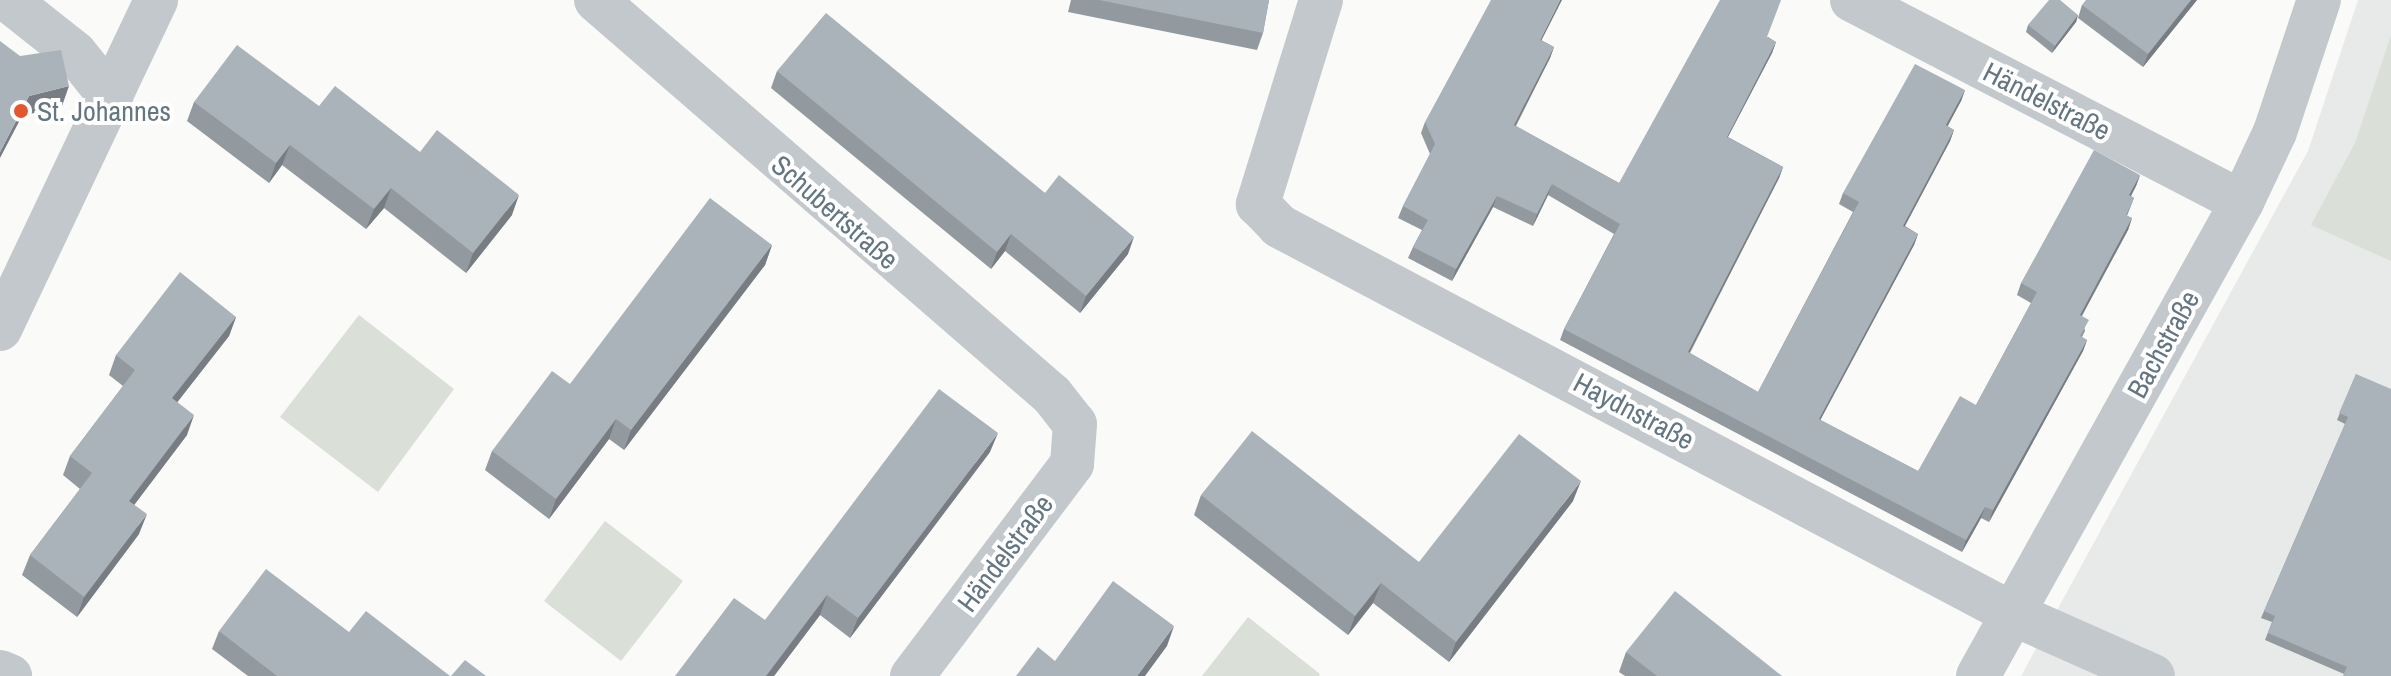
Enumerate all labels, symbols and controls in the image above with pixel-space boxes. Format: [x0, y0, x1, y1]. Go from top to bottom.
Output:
street label: Händelstraße [1978, 55, 2116, 147]
place label: St. Johannes [37, 94, 171, 128]
marker: St. Johannes [12, 102, 30, 120]
street label: Schubertstraße [765, 148, 905, 276]
street label: Bachstraße [2120, 285, 2206, 403]
street label: Haydnstraße [1568, 365, 1700, 457]
street label: Händelstraße [950, 488, 1060, 618]

